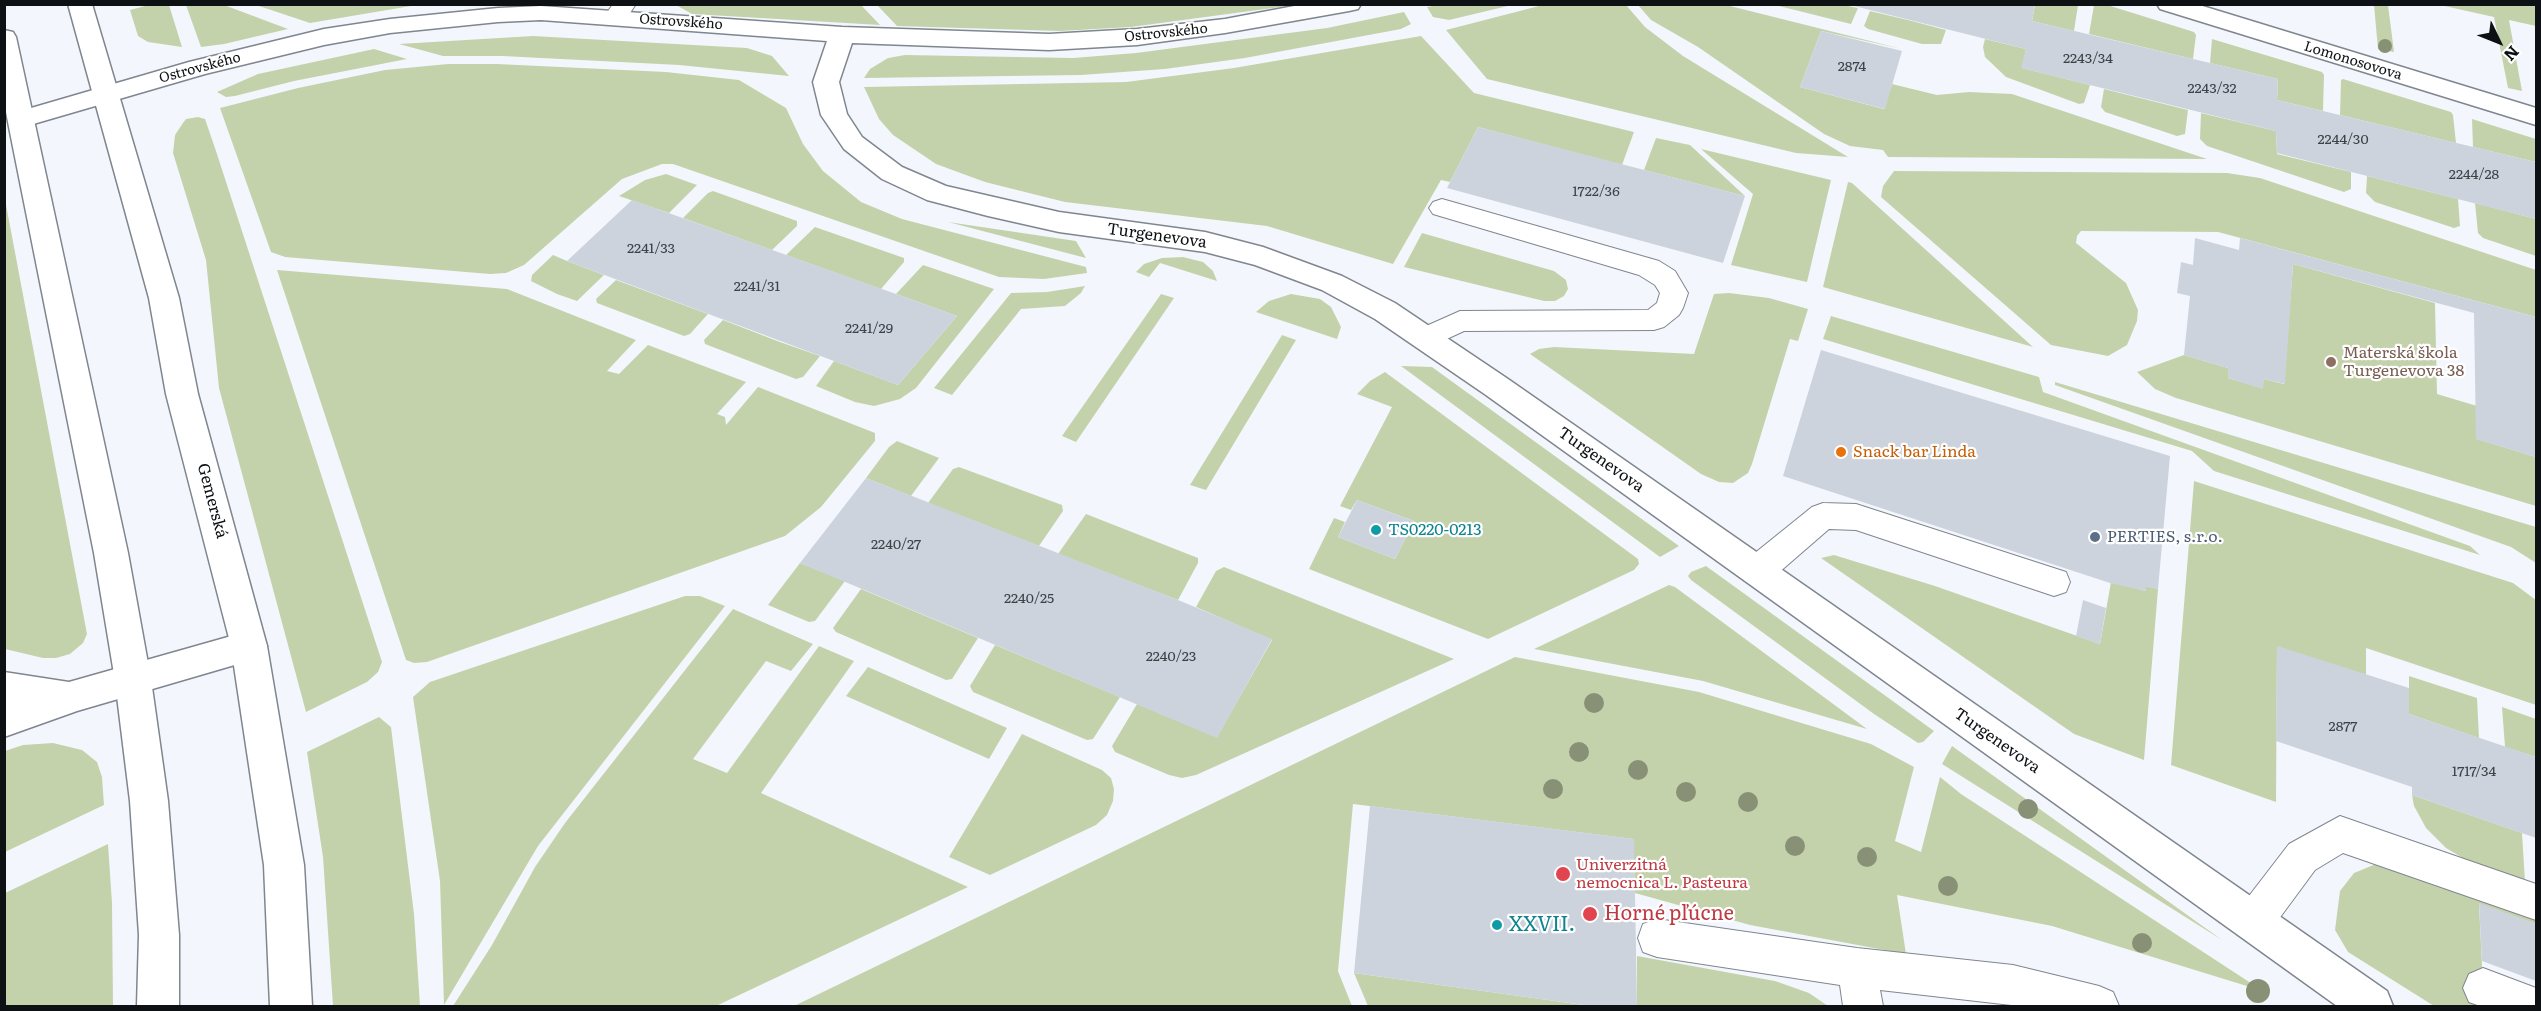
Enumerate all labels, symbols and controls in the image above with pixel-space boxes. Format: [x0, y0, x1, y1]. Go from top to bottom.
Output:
street label: Ostrovského [639, 11, 723, 33]
north arrow [2469, 12, 2529, 72]
street label: Ostrovského [1123, 20, 1209, 46]
street label: Lomonosovova [2302, 38, 2404, 84]
text: N [2499, 41, 2526, 67]
street label: Ostrovského [157, 49, 243, 87]
house number: 2243/34 [2063, 51, 2113, 67]
house number: 2874 [1838, 59, 1866, 75]
house number: 2243/32 [2187, 81, 2237, 97]
house number: 2244/30 [2317, 132, 2369, 148]
house number: 2244/28 [2449, 167, 2499, 183]
house number: 1722/36 [1572, 184, 1620, 200]
street label: Turgenevova [1106, 219, 1208, 253]
house number: 2241/33 [627, 241, 675, 257]
house number: 2241/31 [734, 279, 780, 295]
house number: 2241/29 [845, 321, 893, 337]
place label: Materská škola Turgenevova 38 [2343, 343, 2464, 381]
marker: Materská škola Turgenevova 38 [2324, 355, 2338, 369]
street label: Turgenevova [1554, 423, 1648, 497]
place label: Snack bar Linda [1853, 442, 1976, 462]
marker: Snack bar Linda [1834, 445, 1848, 459]
street label: Gemerská [193, 461, 231, 541]
place label: TS0220-0213 [1388, 520, 1482, 540]
marker: TS0220-0213 [1369, 523, 1383, 537]
place label: PERTIES, s.r.o. [2107, 527, 2223, 547]
marker: PERTIES, s.r.o. [2088, 530, 2102, 544]
house number: 2240/27 [871, 537, 921, 553]
house number: 2240/25 [1004, 591, 1054, 607]
house number: 2240/23 [1146, 649, 1196, 665]
street label: Turgenevova [1950, 704, 2044, 778]
house number: 2877 [2329, 719, 2357, 735]
house number: 1717/34 [2452, 764, 2496, 780]
place label: Univerzitná nemocnica L. Pasteura [1576, 855, 1748, 893]
marker: Univerzitná nemocnica L. Pasteura [1554, 865, 1572, 883]
place label: Horné pľúcne [1604, 902, 1734, 926]
marker: Horné pľúcne [1581, 905, 1599, 923]
place label: XXVII. [1509, 913, 1575, 937]
marker: XXVII. [1490, 918, 1504, 932]

